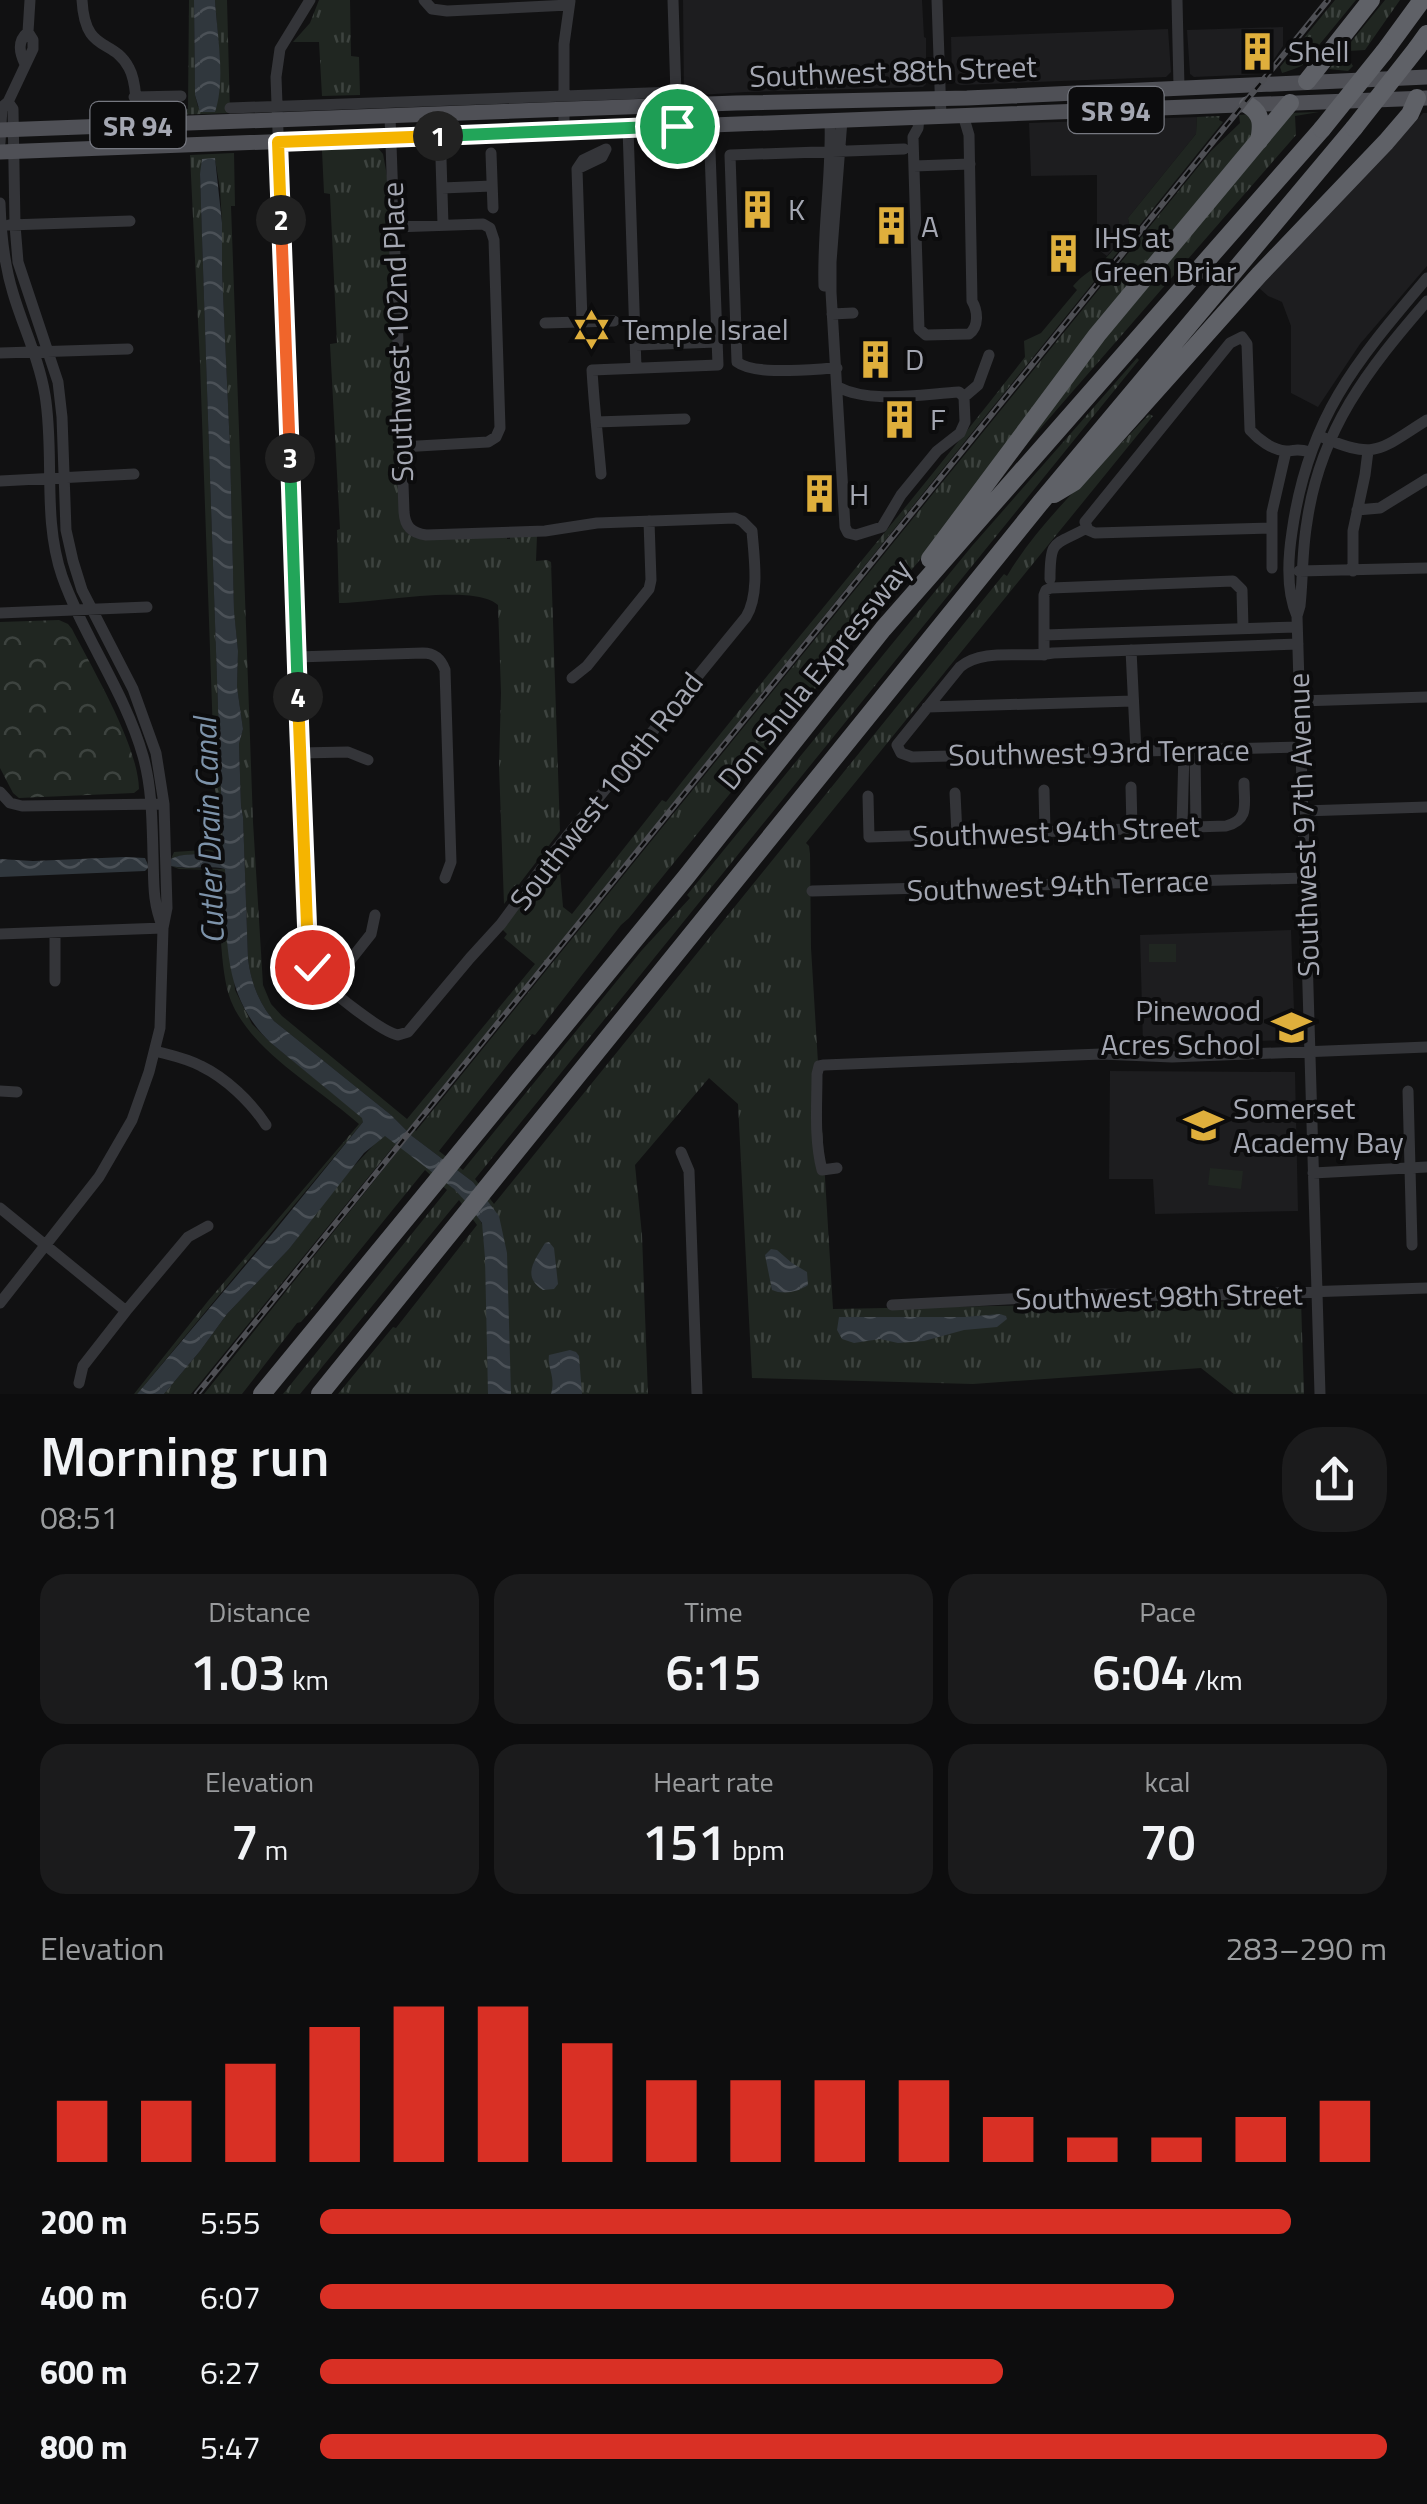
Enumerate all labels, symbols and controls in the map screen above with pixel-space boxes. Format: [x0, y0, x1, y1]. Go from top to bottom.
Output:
place label: Shell [1288, 28, 1349, 74]
building icon: Shell [1237, 30, 1279, 72]
street label: Southwest 88th Street [748, 43, 1038, 99]
pin [635, 84, 720, 169]
road number: SR 94 [1068, 87, 1164, 133]
icon: arrive [650, 99, 705, 154]
road number: SR 94 [90, 102, 186, 148]
pin: 1 [413, 111, 463, 161]
text: 1 [430, 114, 446, 157]
street label: Southwest 102nd Place [369, 181, 425, 483]
place label: K [788, 186, 805, 232]
building icon: K [737, 188, 779, 230]
pin: 2 [256, 195, 306, 245]
text: 2 [273, 198, 289, 241]
place label: A [921, 203, 939, 249]
building icon: A [870, 205, 912, 247]
place label: IHS at Green Briar [1094, 214, 1236, 294]
building icon: IHS at Green Briar [1043, 233, 1085, 275]
place label: Temple Israel [622, 306, 789, 352]
synagogue icon: Temple Israel [571, 308, 613, 350]
place label: D [905, 336, 924, 382]
building icon: D [854, 338, 896, 380]
place label: F [930, 396, 946, 442]
building icon: F [879, 398, 921, 440]
pin: 3 [265, 433, 315, 483]
text: 3 [282, 436, 298, 479]
place label: H [849, 471, 869, 517]
building icon: H [798, 473, 840, 515]
street label: Don Shula Expressway [706, 548, 922, 800]
street label: Southwest 100th Road [498, 662, 714, 920]
pin: 4 [273, 672, 323, 722]
street label: Southwest 97th Avenue [1275, 672, 1331, 978]
text: 4 [290, 675, 306, 718]
water label: Cutler Drain Canal [180, 714, 236, 945]
street label: Southwest 93rd Terrace [948, 726, 1250, 778]
street label: Southwest 94th Street [911, 803, 1201, 859]
street label: Southwest 94th Terrace [906, 857, 1210, 913]
pin [270, 925, 355, 1010]
icon: check [285, 940, 340, 995]
place label: Pinewood Acres School [1100, 987, 1261, 1067]
school or university icon: Pinewood Acres School [1270, 1006, 1312, 1048]
place label: Somerset Academy Bay [1233, 1085, 1404, 1165]
school or university icon: Somerset Academy Bay [1182, 1104, 1224, 1146]
street label: Southwest 98th Street [1015, 1270, 1304, 1322]
text: Morning run [40, 1414, 329, 1497]
button: share [1282, 1427, 1387, 1532]
text: 08:51 [40, 1493, 119, 1541]
text: Distance [208, 1590, 311, 1633]
text: Time [684, 1590, 743, 1633]
text: Pace [1139, 1590, 1196, 1633]
text: 1.03 [190, 1633, 286, 1709]
text: 6:15 [666, 1633, 761, 1709]
text: 6:04 [1092, 1633, 1188, 1709]
text: km [286, 1658, 329, 1701]
text: /km [1188, 1658, 1243, 1701]
text: Elevation [205, 1760, 314, 1803]
text: Heart rate [653, 1760, 774, 1803]
text: kcal [1145, 1760, 1190, 1803]
text: 7 [231, 1803, 259, 1879]
text: 151 [642, 1803, 726, 1879]
text: 70 [1140, 1803, 1196, 1879]
text: m [259, 1828, 288, 1871]
text: bpm [726, 1828, 785, 1871]
text: Elevation [40, 1924, 164, 1972]
text: 283–290 m [1225, 1924, 1387, 1972]
text: 200 m [40, 2198, 128, 2246]
text: 5:55 [200, 2198, 261, 2246]
text: 400 m [40, 2273, 128, 2321]
text: 6:07 [200, 2273, 261, 2321]
text: 600 m [40, 2348, 128, 2396]
text: 6:27 [200, 2348, 261, 2396]
text: 800 m [40, 2423, 128, 2471]
text: 5:47 [200, 2423, 261, 2471]

